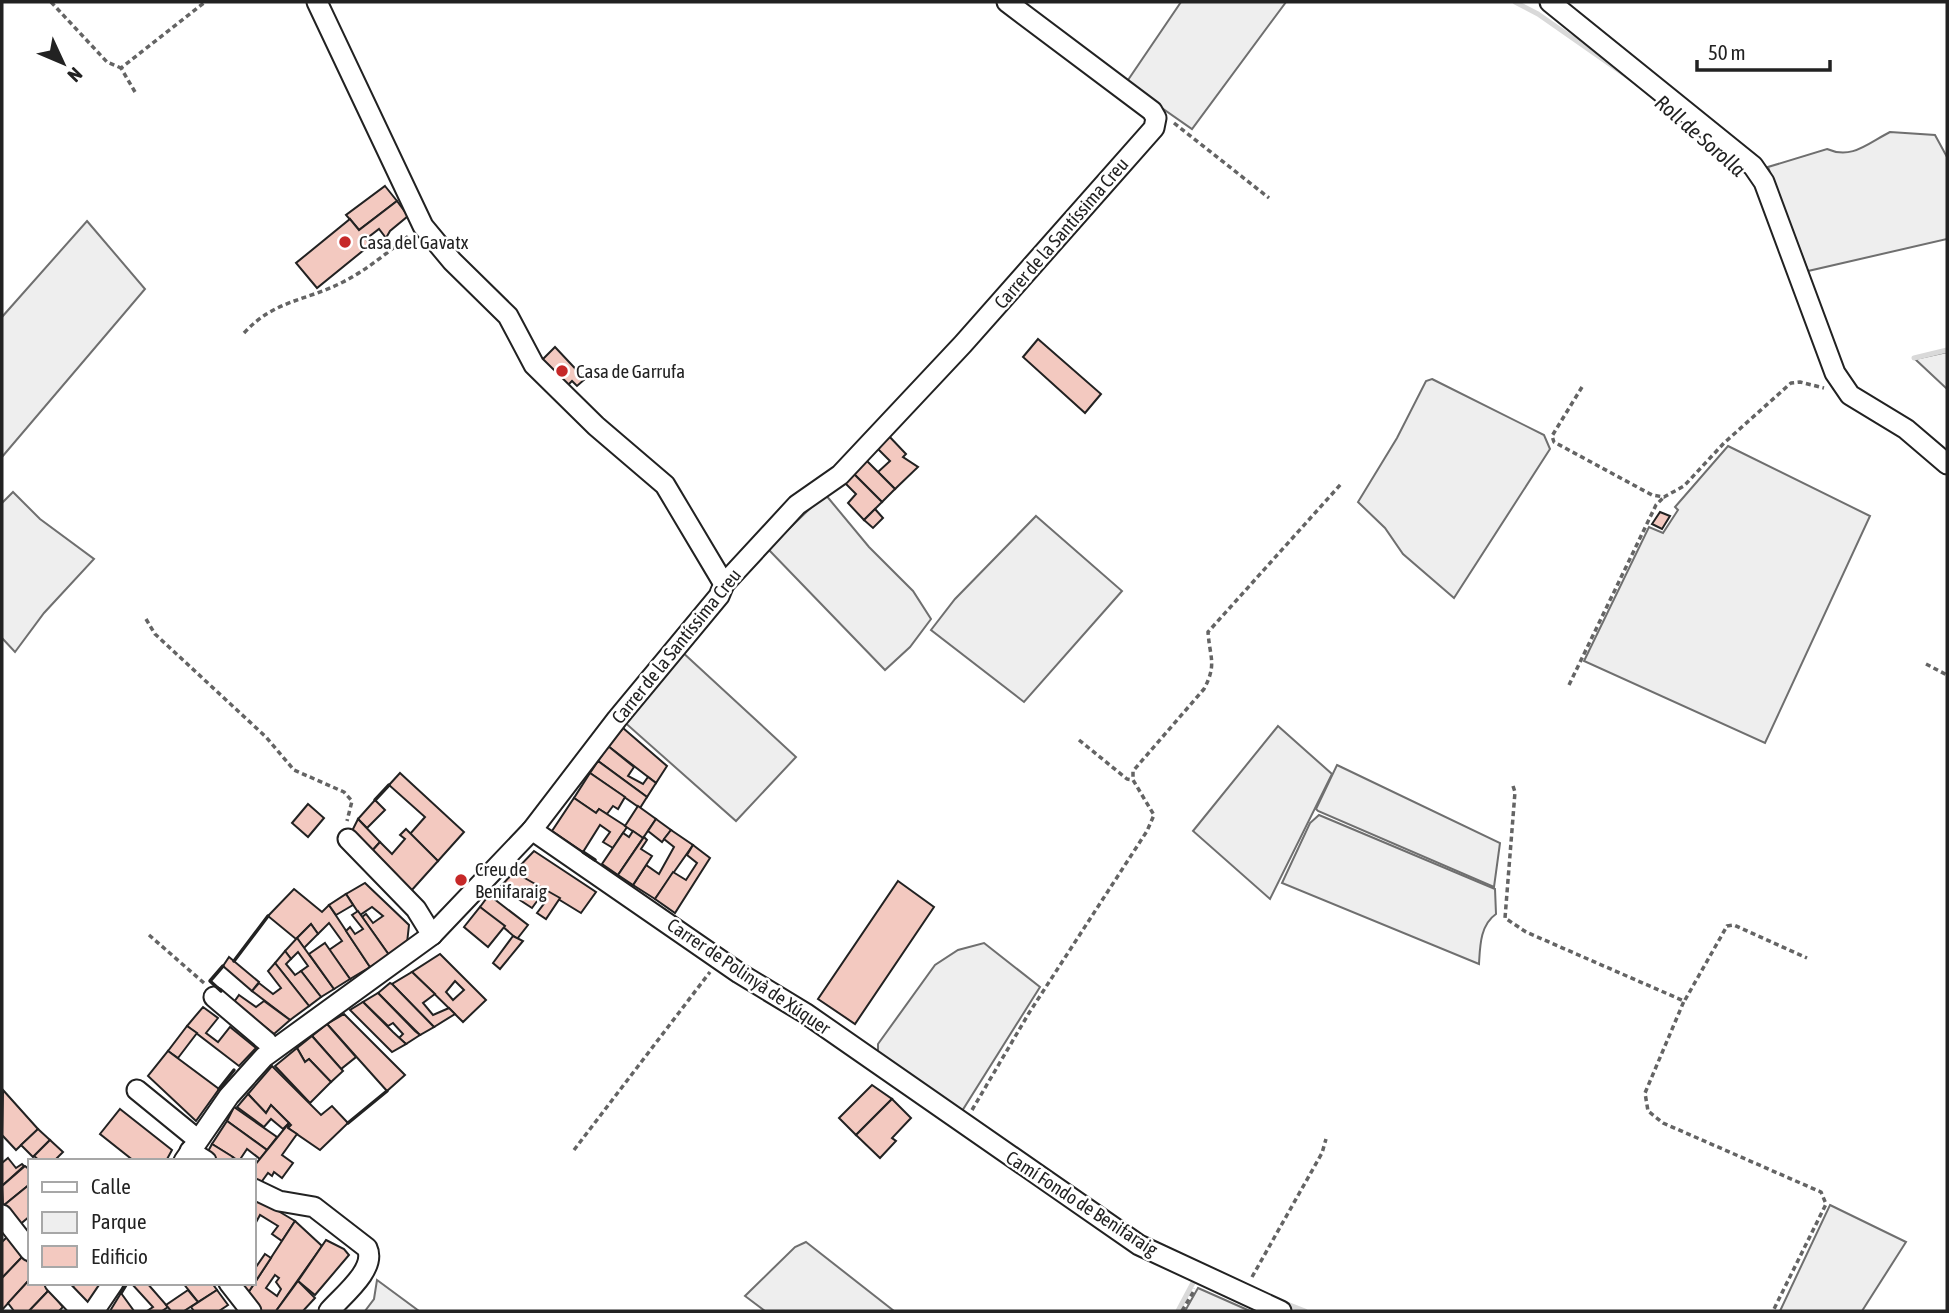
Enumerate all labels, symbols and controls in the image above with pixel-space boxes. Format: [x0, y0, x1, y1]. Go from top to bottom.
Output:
north arrow [28, 28, 98, 98]
scale bar [1697, 28, 1830, 72]
text: 50 m [1708, 40, 1746, 64]
text: N [63, 63, 87, 86]
water label: Roll de Sorolla [1651, 90, 1751, 181]
street label: Carrer de la Santíssima Creu [989, 153, 1133, 313]
place label: Casa del Gavatx [359, 231, 469, 253]
marker: Casa del Gavatx [337, 234, 353, 250]
place label: Casa de Garrufa [576, 360, 685, 382]
marker: Casa de Garrufa [554, 363, 570, 379]
street label: Carrer de la Santíssima Creu [607, 564, 745, 728]
place label: Creu de Benifaraig [475, 858, 548, 902]
marker: Creu de Benifaraig [453, 872, 469, 888]
street label: Carrer de Polinyà de Xúquer [663, 913, 835, 1039]
street label: Camí Fondo de Benifaraig [1002, 1146, 1163, 1261]
legend [28, 1159, 256, 1285]
text: Calle [91, 1174, 131, 1198]
text: Parque [91, 1209, 146, 1233]
text: Edificio [91, 1244, 148, 1268]

